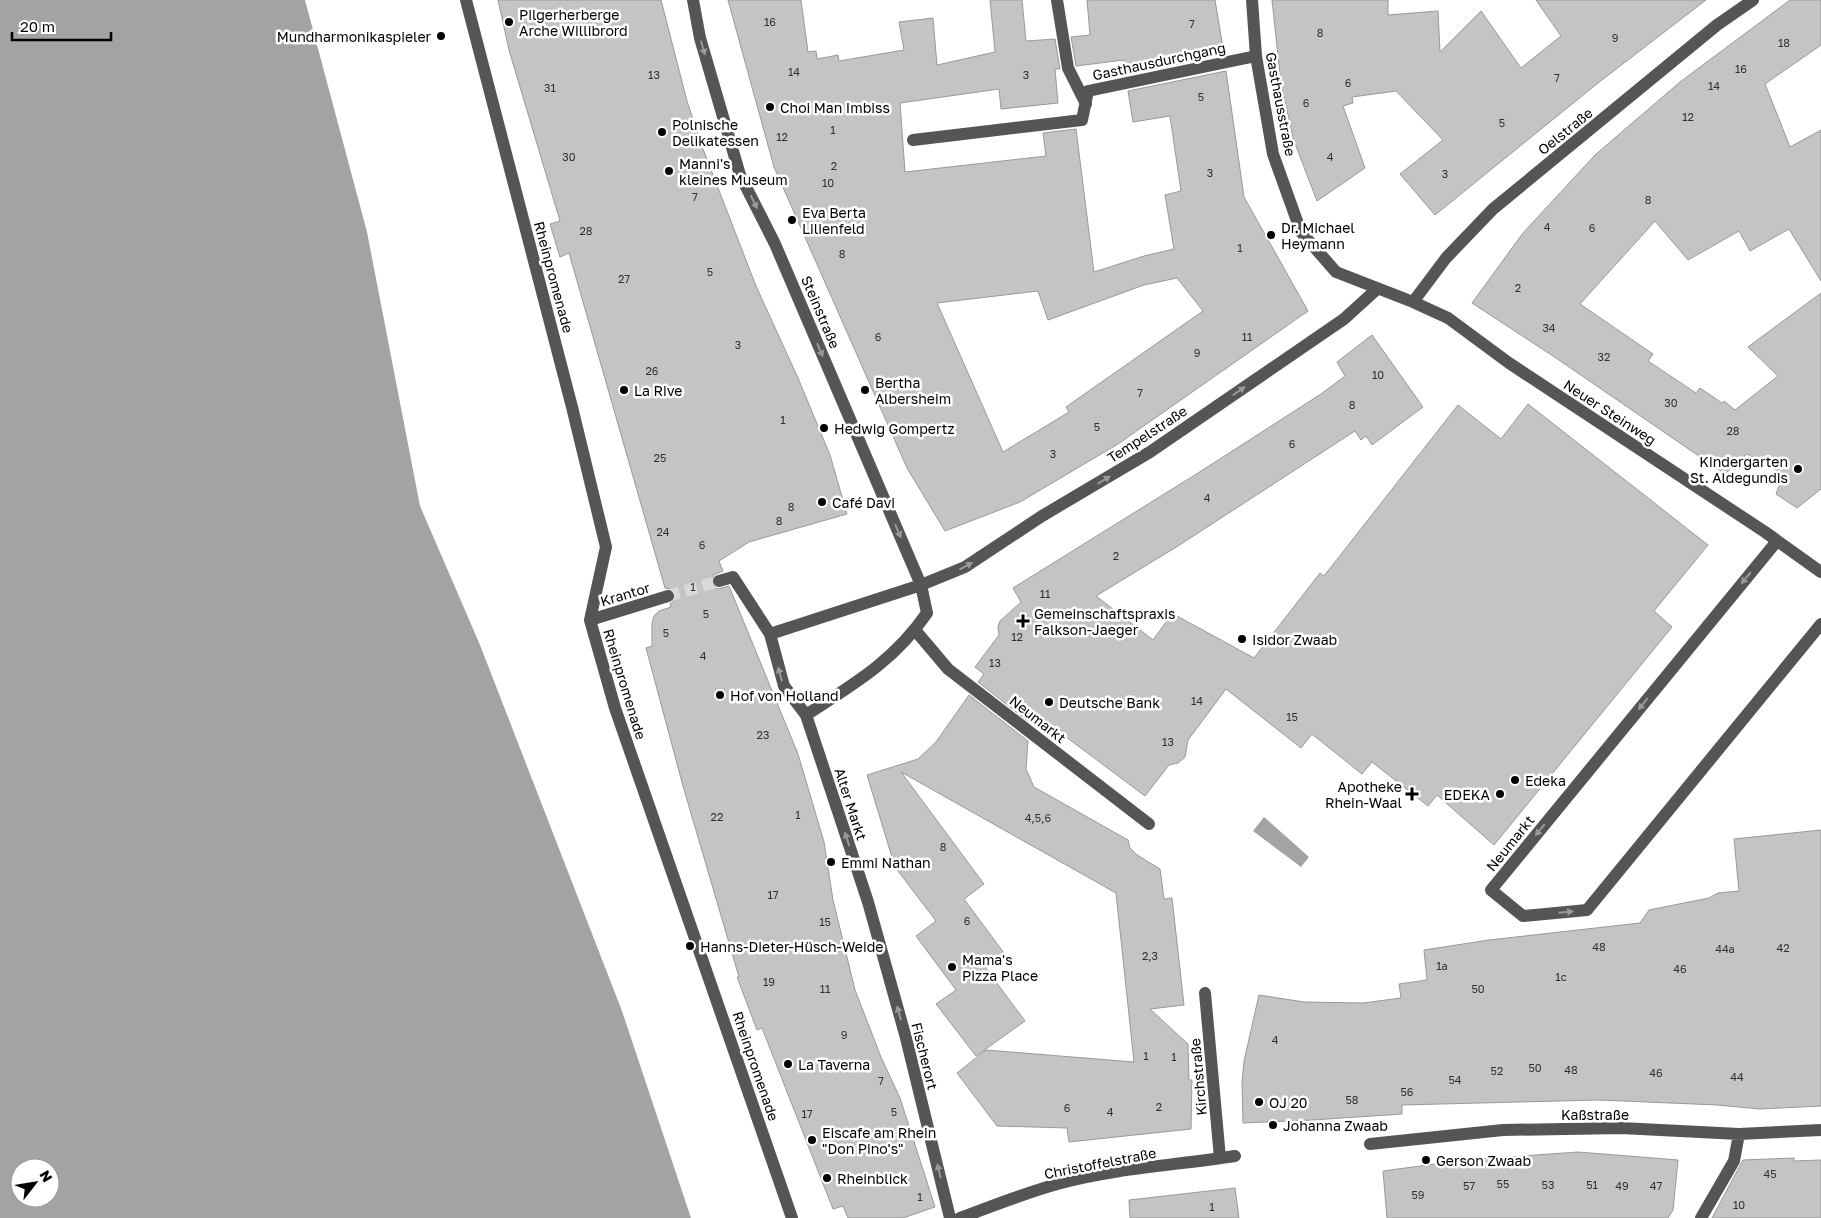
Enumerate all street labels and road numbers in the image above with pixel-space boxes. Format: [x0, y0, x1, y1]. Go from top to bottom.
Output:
street label: Gasthausdurchgang [1091, 39, 1227, 83]
street label: Gasthausstraße [1263, 50, 1299, 158]
street label: Oelstraße [1534, 104, 1596, 158]
street label: Rheinpromenade [531, 219, 577, 335]
street label: Steinstraße [798, 273, 844, 351]
street label: Neuer Steinweg [1561, 376, 1659, 448]
street label: Tempelstraße [1104, 402, 1190, 466]
street label: Krantor [598, 578, 652, 610]
street label: Rheinpromenade [600, 627, 650, 741]
street label: Neumarkt [1006, 692, 1070, 746]
street label: Alter Markt [831, 766, 871, 842]
street label: Neumarkt [1482, 812, 1538, 874]
street label: Rheinpromenade [729, 1009, 783, 1123]
street label: Fischerort [908, 1021, 942, 1091]
street label: Kirchstraße [1186, 1038, 1210, 1116]
street label: Kaßstraße [1561, 1106, 1629, 1123]
street label: Christoffelstraße [1042, 1144, 1158, 1182]

